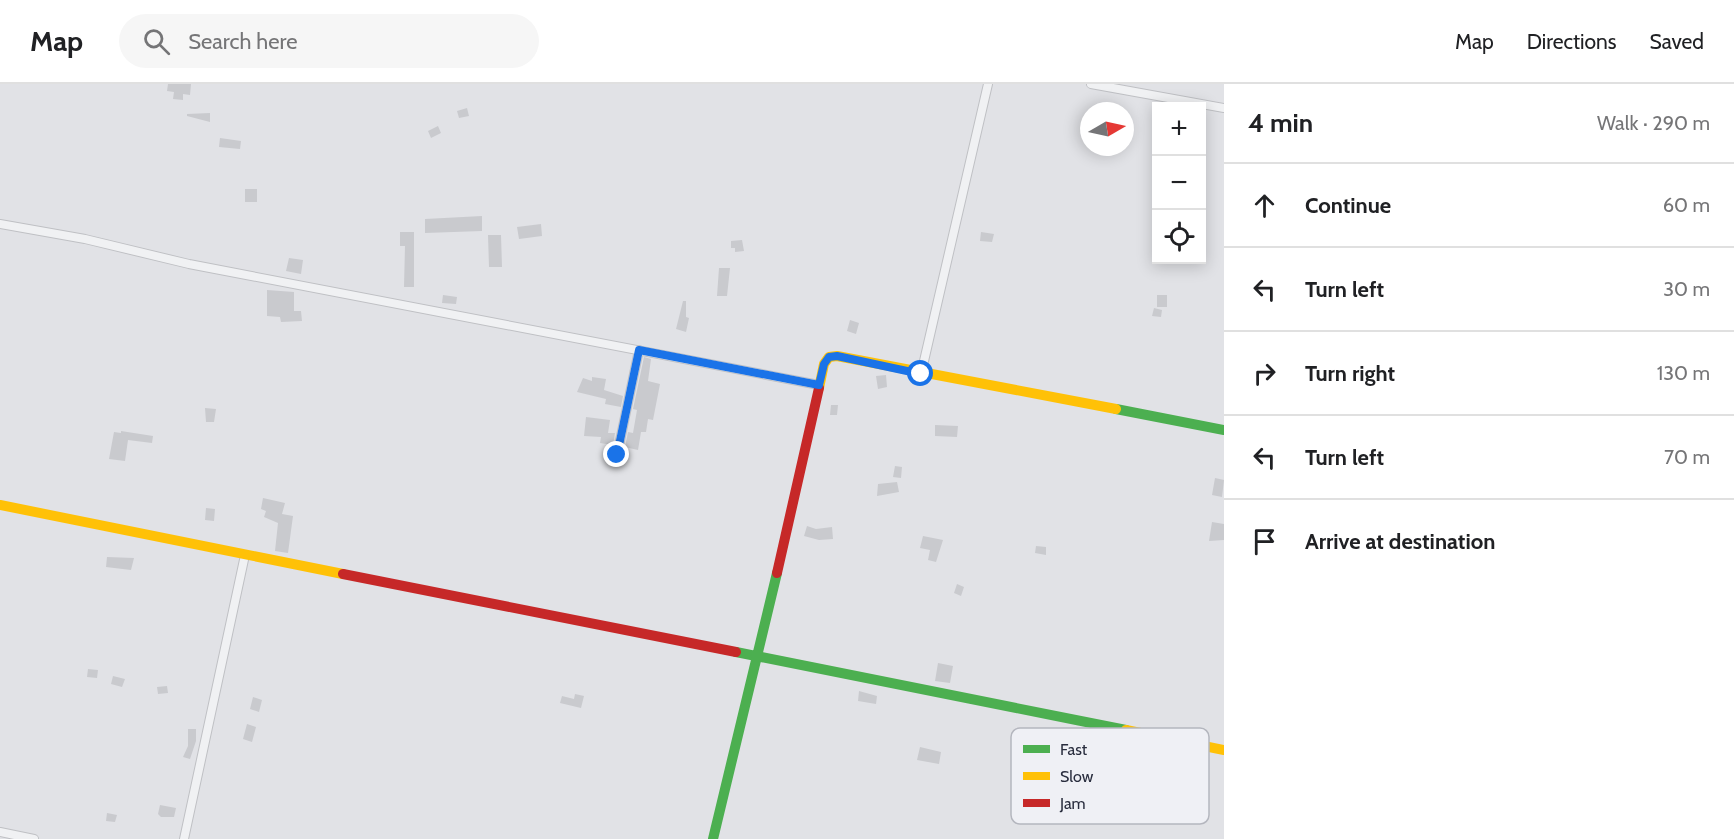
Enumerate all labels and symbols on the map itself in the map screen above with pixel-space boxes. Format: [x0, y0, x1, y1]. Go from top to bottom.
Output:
north arrow [1080, 102, 1134, 156]
route start [907, 360, 933, 386]
route end [603, 441, 629, 467]
legend [1011, 728, 1209, 824]
text: Fast [1060, 740, 1088, 759]
text: Slow [1060, 767, 1094, 786]
text: Jam [1059, 794, 1086, 813]

